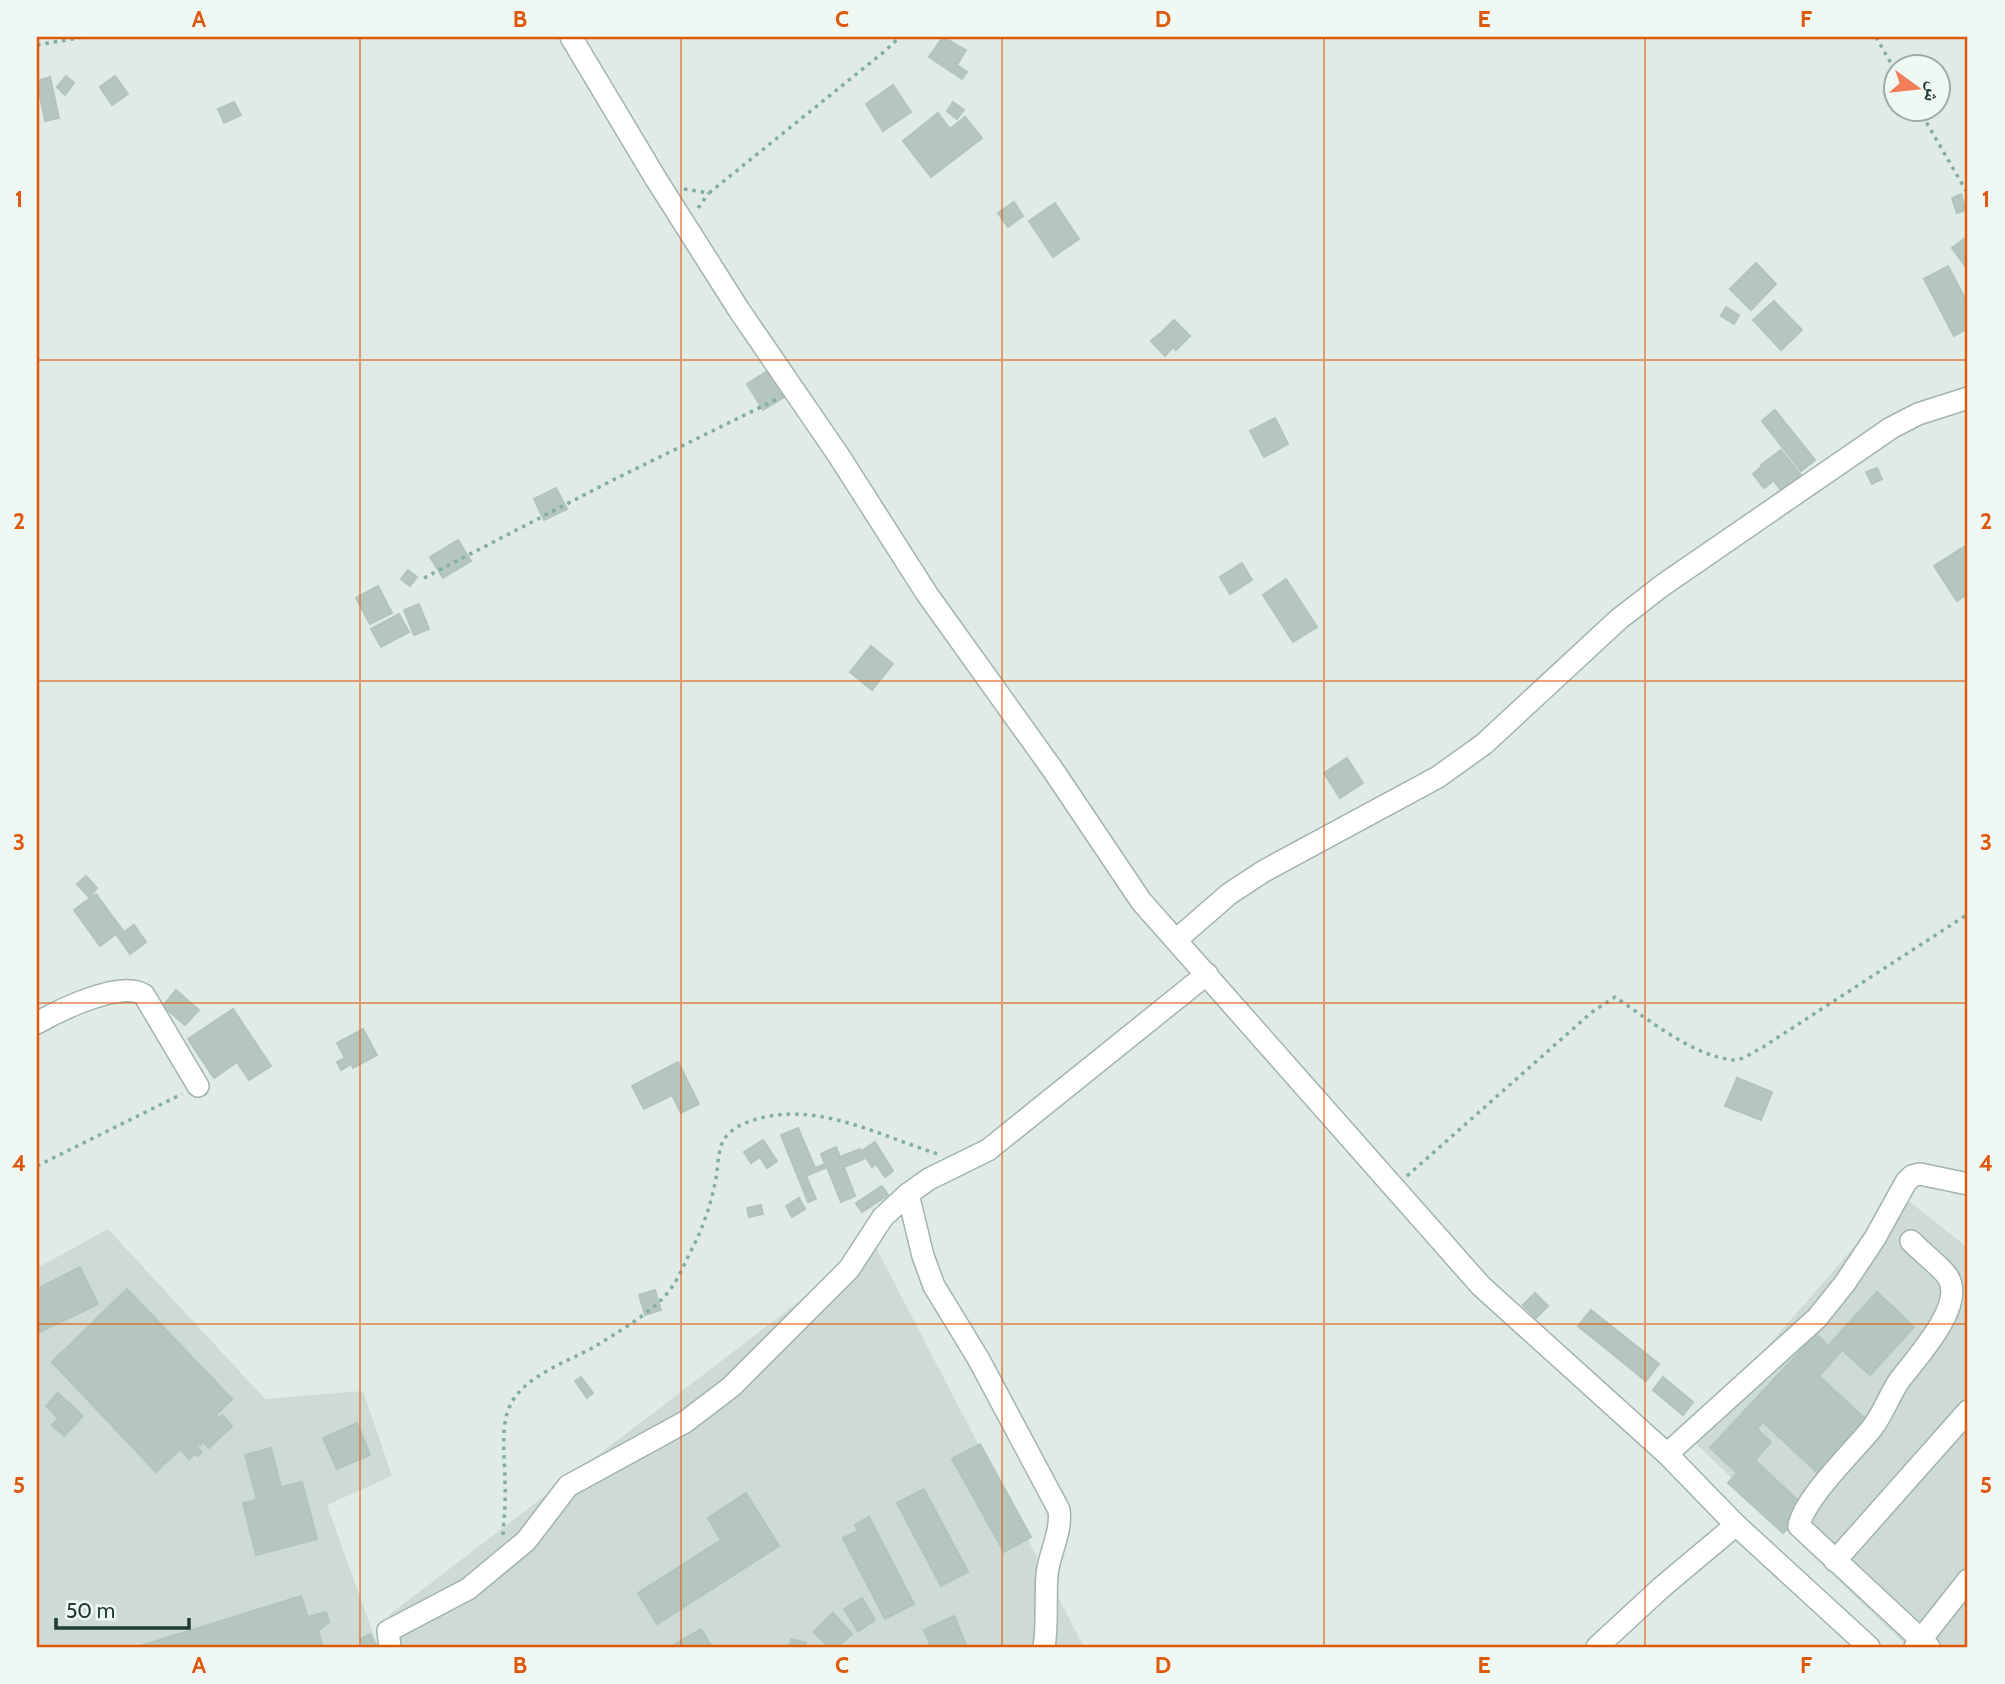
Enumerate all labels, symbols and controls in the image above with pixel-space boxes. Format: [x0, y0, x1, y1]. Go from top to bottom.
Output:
text: A [192, 5, 207, 33]
text: B [513, 5, 527, 33]
text: C [835, 5, 849, 33]
text: D [1155, 5, 1171, 33]
text: E [1477, 5, 1491, 33]
text: F [1800, 5, 1812, 33]
north arrow [1882, 52, 1952, 122]
text: ش [1919, 80, 1947, 105]
text: 1 [15, 185, 23, 213]
text: 1 [1982, 185, 1990, 213]
text: 2 [13, 507, 25, 535]
text: 2 [1980, 507, 1992, 535]
text: 3 [13, 828, 25, 856]
text: 3 [1980, 828, 1992, 856]
text: 4 [12, 1149, 26, 1177]
text: 4 [1979, 1149, 1993, 1177]
text: 5 [13, 1471, 25, 1499]
text: 5 [1980, 1471, 1992, 1499]
scale bar [56, 1586, 189, 1630]
text: 50 m [66, 1598, 115, 1623]
text: A [192, 1651, 207, 1679]
text: B [513, 1651, 527, 1679]
text: C [835, 1651, 849, 1679]
text: D [1155, 1651, 1171, 1679]
text: E [1477, 1651, 1491, 1679]
text: F [1800, 1651, 1812, 1679]

